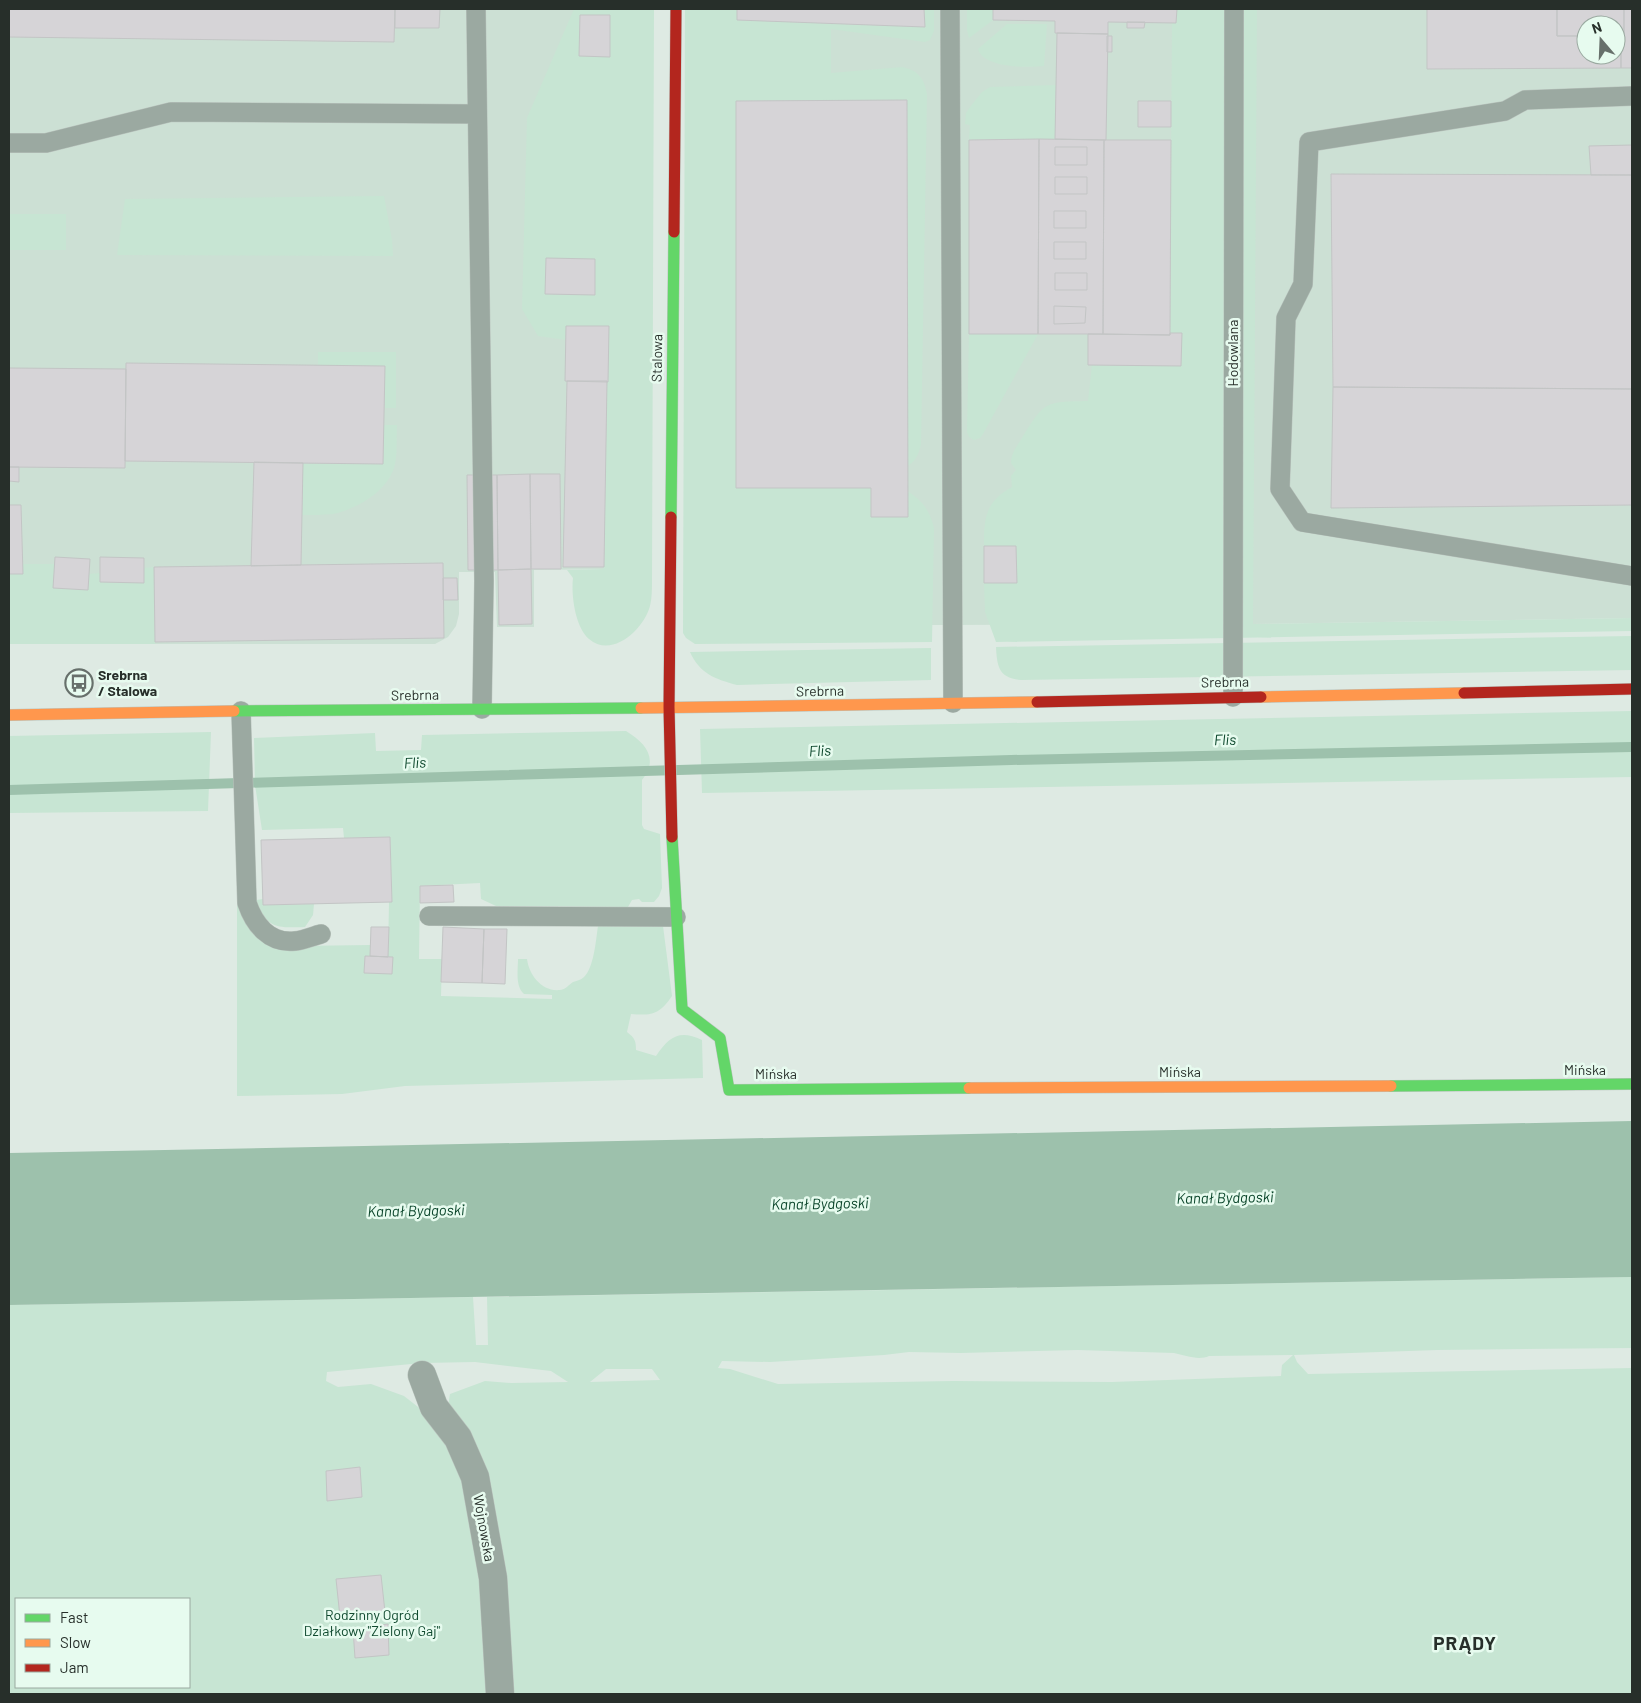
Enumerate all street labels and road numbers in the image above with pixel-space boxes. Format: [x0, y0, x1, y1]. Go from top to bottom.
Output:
street label: Hodowlana [1224, 320, 1241, 386]
street label: Stalowa [648, 334, 665, 382]
street label: Srebrna [1201, 673, 1249, 690]
street label: Srebrna [796, 682, 844, 699]
street label: Srebrna [391, 686, 439, 703]
street label: Mińska [1564, 1061, 1606, 1078]
street label: Mińska [1159, 1063, 1201, 1080]
street label: Mińska [755, 1065, 797, 1082]
street label: Wojnowska [470, 1493, 499, 1563]

